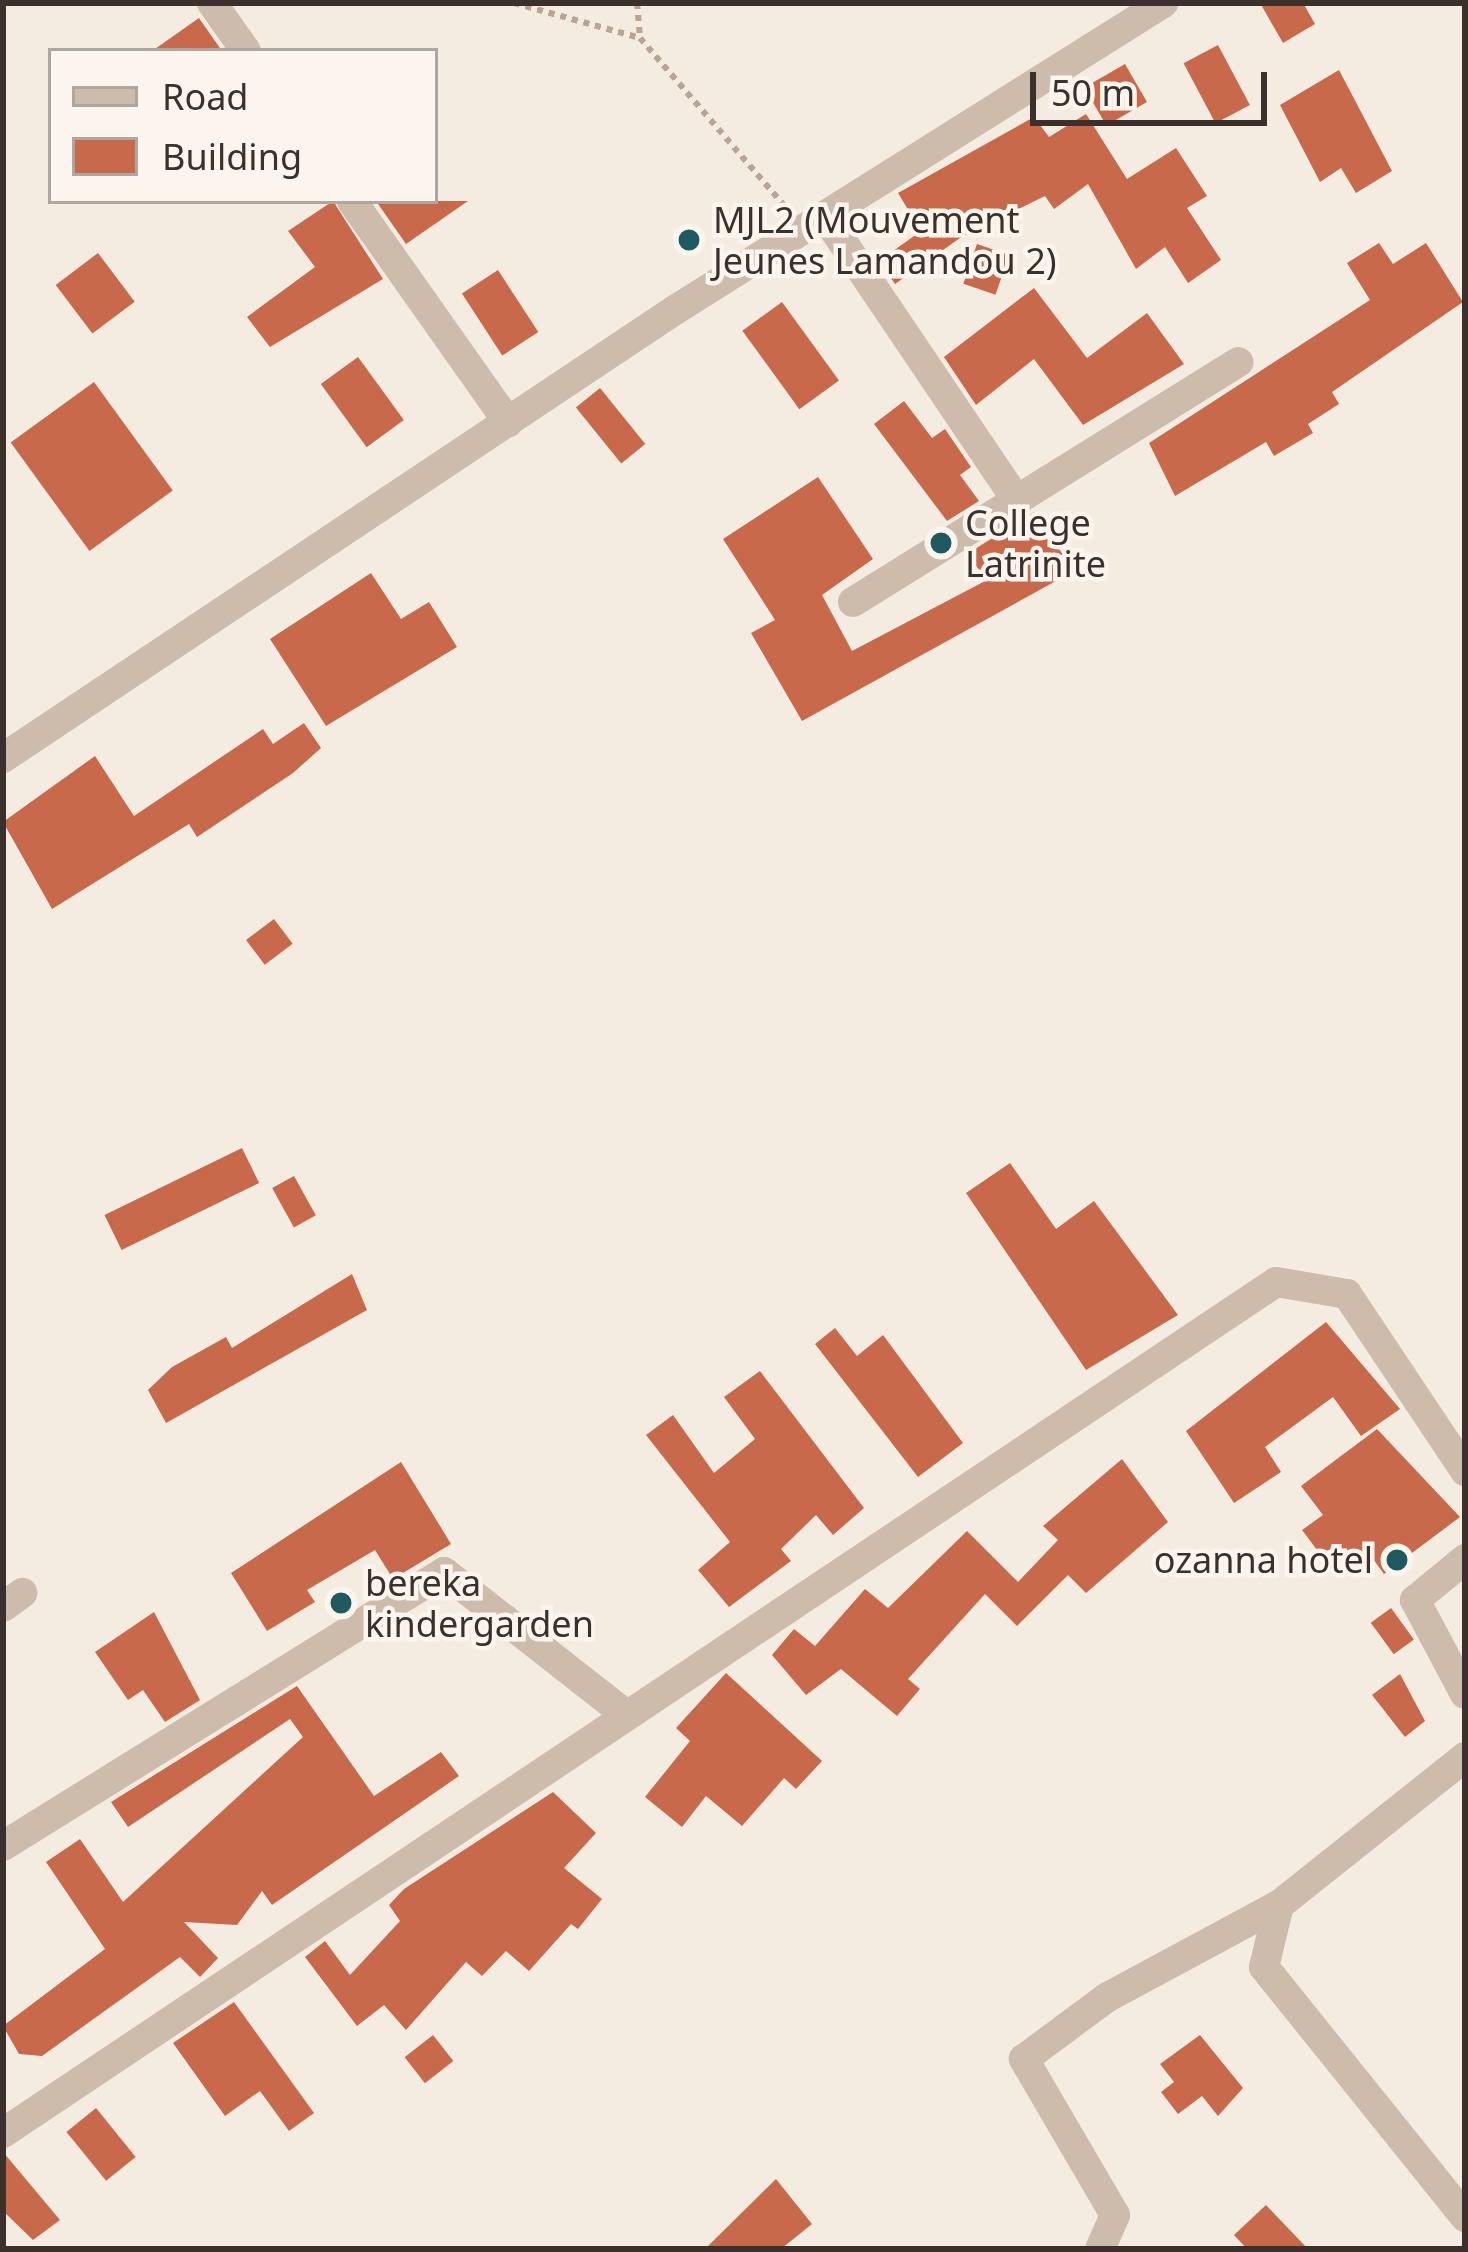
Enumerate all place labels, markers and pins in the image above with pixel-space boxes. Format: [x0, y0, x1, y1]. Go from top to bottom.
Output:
place label: MJL2 (Mouvement Jeunes Lamandou 2) [713, 197, 1057, 282]
marker: MJL2 (Mouvement Jeunes Lamandou 2) [676, 227, 702, 253]
place label: College Latrinite [965, 500, 1106, 585]
marker: College Latrinite [928, 530, 954, 556]
place label: ozanna hotel [1154, 1538, 1373, 1582]
marker: ozanna hotel [1384, 1547, 1410, 1573]
place label: bereka kindergarden [365, 1560, 594, 1645]
marker: bereka kindergarden [328, 1590, 354, 1616]

